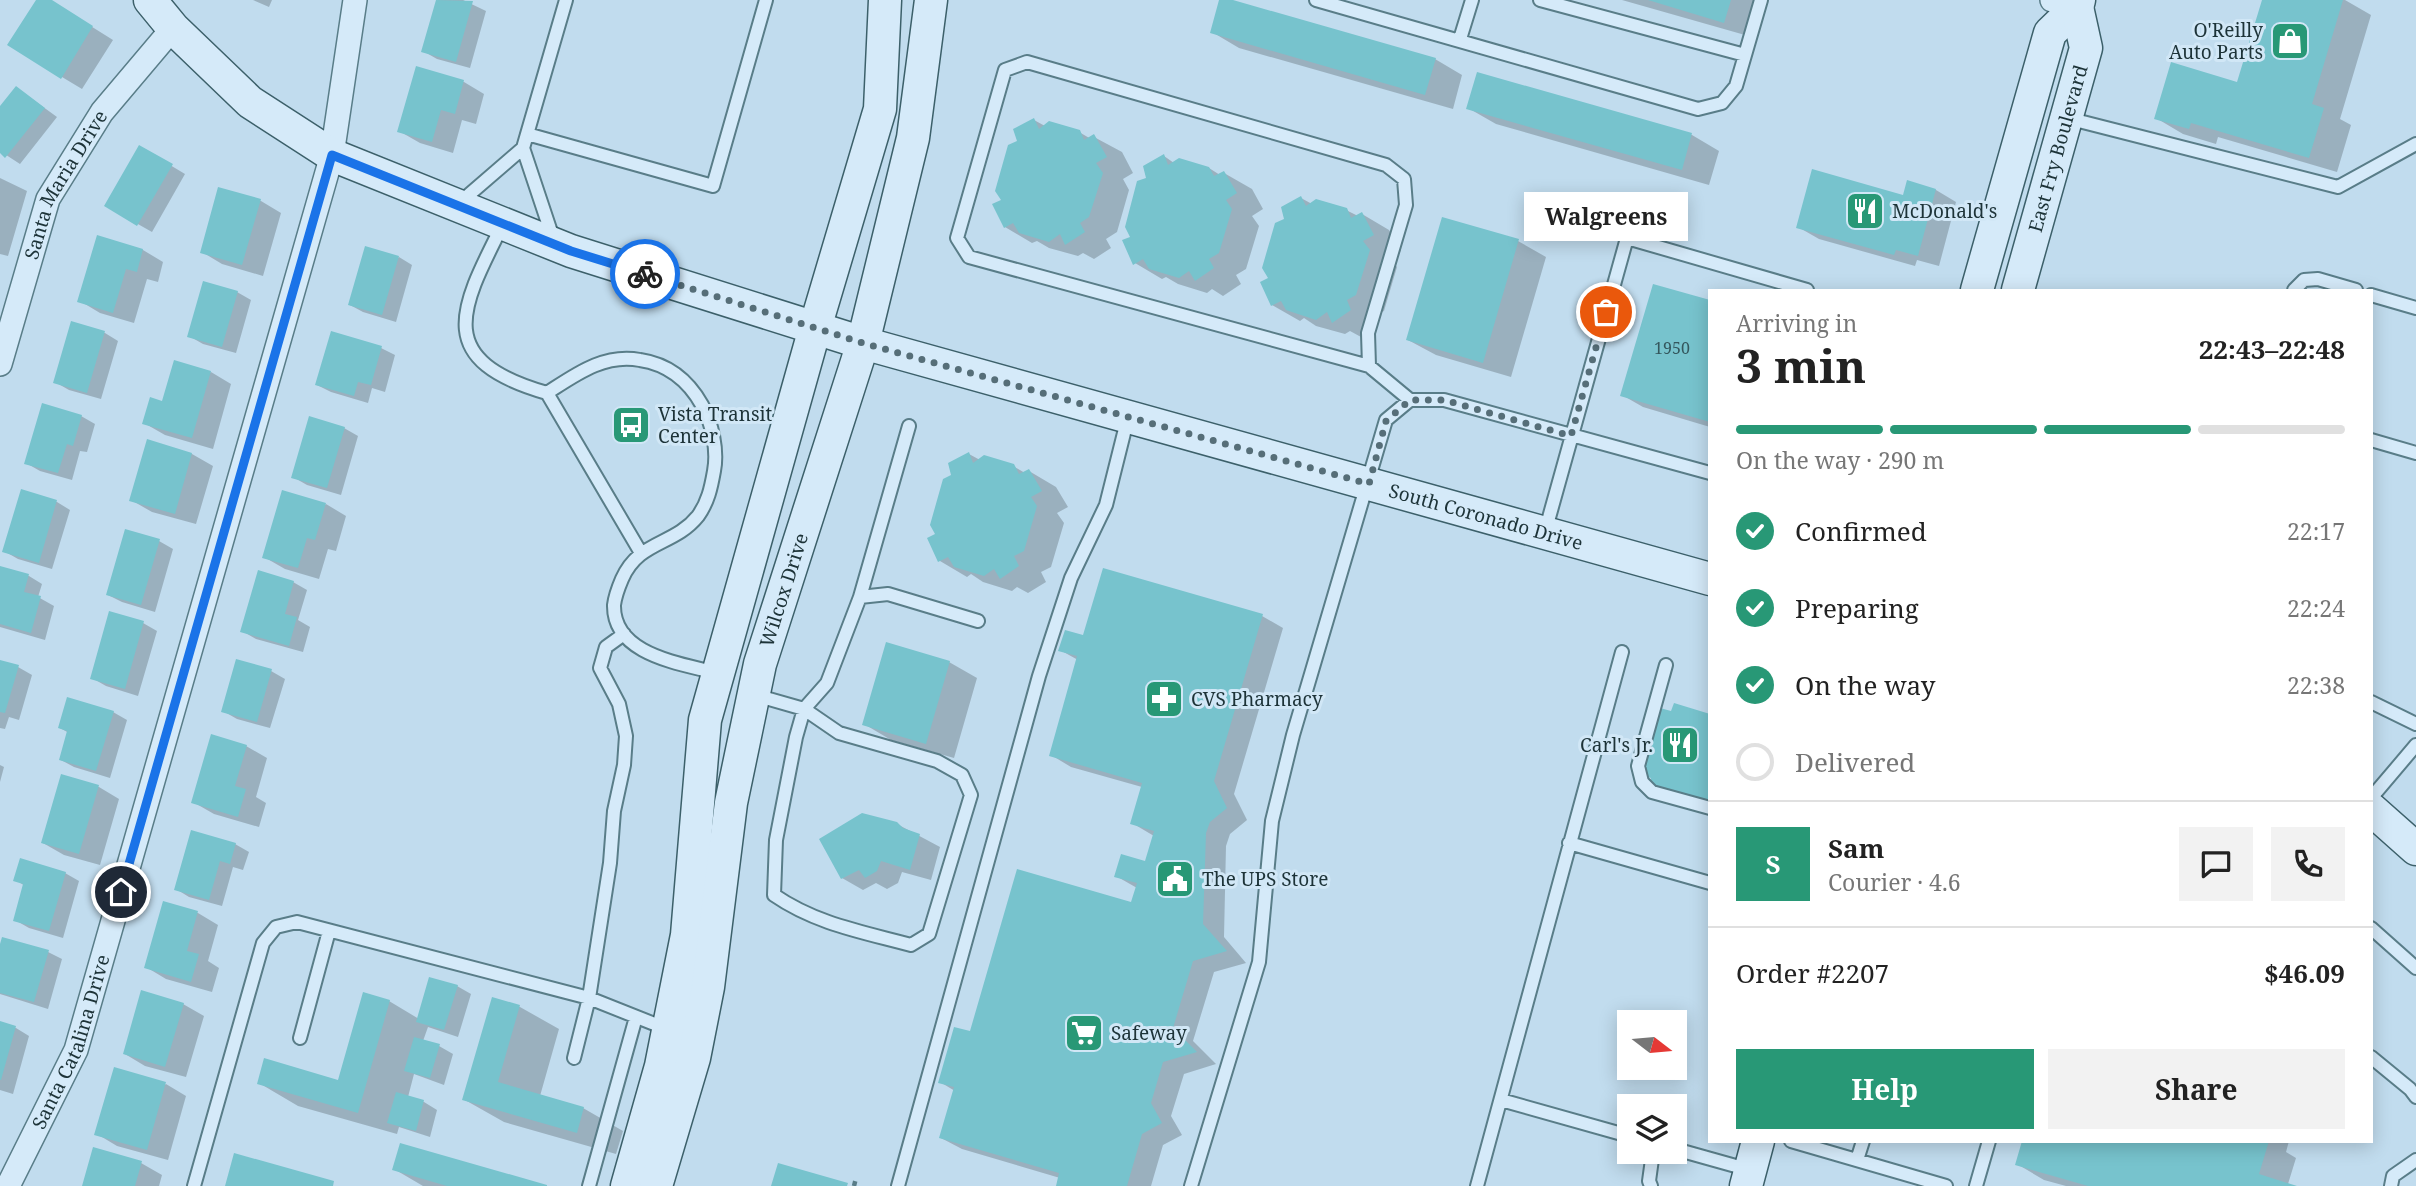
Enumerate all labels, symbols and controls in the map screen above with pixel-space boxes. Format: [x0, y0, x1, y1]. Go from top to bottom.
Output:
place label: O'Reilly Auto Parts [2169, 17, 2263, 65]
shop icon: O'Reilly Auto Parts [2269, 20, 2311, 62]
street label: East Fry Boulevard [2022, 62, 2094, 235]
street label: Santa Maria Drive [18, 105, 113, 262]
restaurant icon: McDonald's [1844, 190, 1886, 232]
callout: Walgreens [1524, 193, 1688, 242]
place label: McDonald's [1892, 198, 1997, 224]
text: Walgreens [1545, 200, 1667, 232]
courier [610, 239, 680, 309]
icon: bike [626, 255, 664, 293]
pin [1576, 282, 1636, 342]
icon: bag [1587, 293, 1625, 331]
text: Arriving in [1736, 307, 1857, 339]
text: 22:43–22:48 [2199, 331, 2345, 367]
text: 3 min [1736, 334, 1866, 396]
house number: 1950 [1654, 337, 1690, 359]
place label: Vista Transit Center [658, 401, 773, 449]
bus stop icon: Vista Transit Center [610, 404, 652, 446]
text: On the way · 290 m [1736, 444, 1944, 476]
street label: South Coronado Drive [1386, 477, 1586, 556]
icon: check [1736, 512, 1774, 550]
text: Confirmed [1795, 513, 1927, 549]
text: 22:17 [2287, 515, 2345, 547]
street label: Wilcox Drive [753, 530, 814, 650]
icon: check [1736, 589, 1774, 627]
text: Preparing [1795, 590, 1919, 626]
text: 22:24 [2287, 592, 2345, 624]
icon: check [1736, 666, 1774, 704]
text: On the way [1795, 667, 1935, 703]
text: 22:38 [2287, 669, 2345, 701]
pharmacy icon: CVS Pharmacy [1143, 678, 1185, 720]
place label: CVS Pharmacy [1191, 686, 1323, 712]
restaurant icon: Carl's Jr. [1659, 724, 1701, 766]
place label: Carl's Jr. [1580, 732, 1653, 758]
text: Delivered [1795, 744, 1915, 780]
button: chat [2179, 827, 2253, 901]
button: phone [2271, 827, 2345, 901]
text: Sam [1828, 830, 1884, 866]
text: S [1765, 846, 1781, 882]
public building icon: The UPS Store [1154, 858, 1196, 900]
pin [91, 862, 151, 922]
place label: The UPS Store [1202, 866, 1328, 892]
text: Courier · 4.6 [1828, 866, 1961, 898]
icon: home [102, 873, 140, 911]
street label: Santa Catalina Drive [26, 952, 116, 1133]
text: Order #2207 [1736, 955, 1889, 991]
text: $46.09 [2264, 955, 2345, 991]
north arrow [1617, 1010, 1687, 1080]
map controls [1617, 1010, 1687, 1164]
supermarket icon: Safeway [1063, 1012, 1105, 1054]
place label: Safeway [1111, 1020, 1187, 1046]
button: Help [1736, 1049, 2034, 1129]
button: Share [2048, 1049, 2345, 1129]
button: layers [1617, 1094, 1687, 1164]

